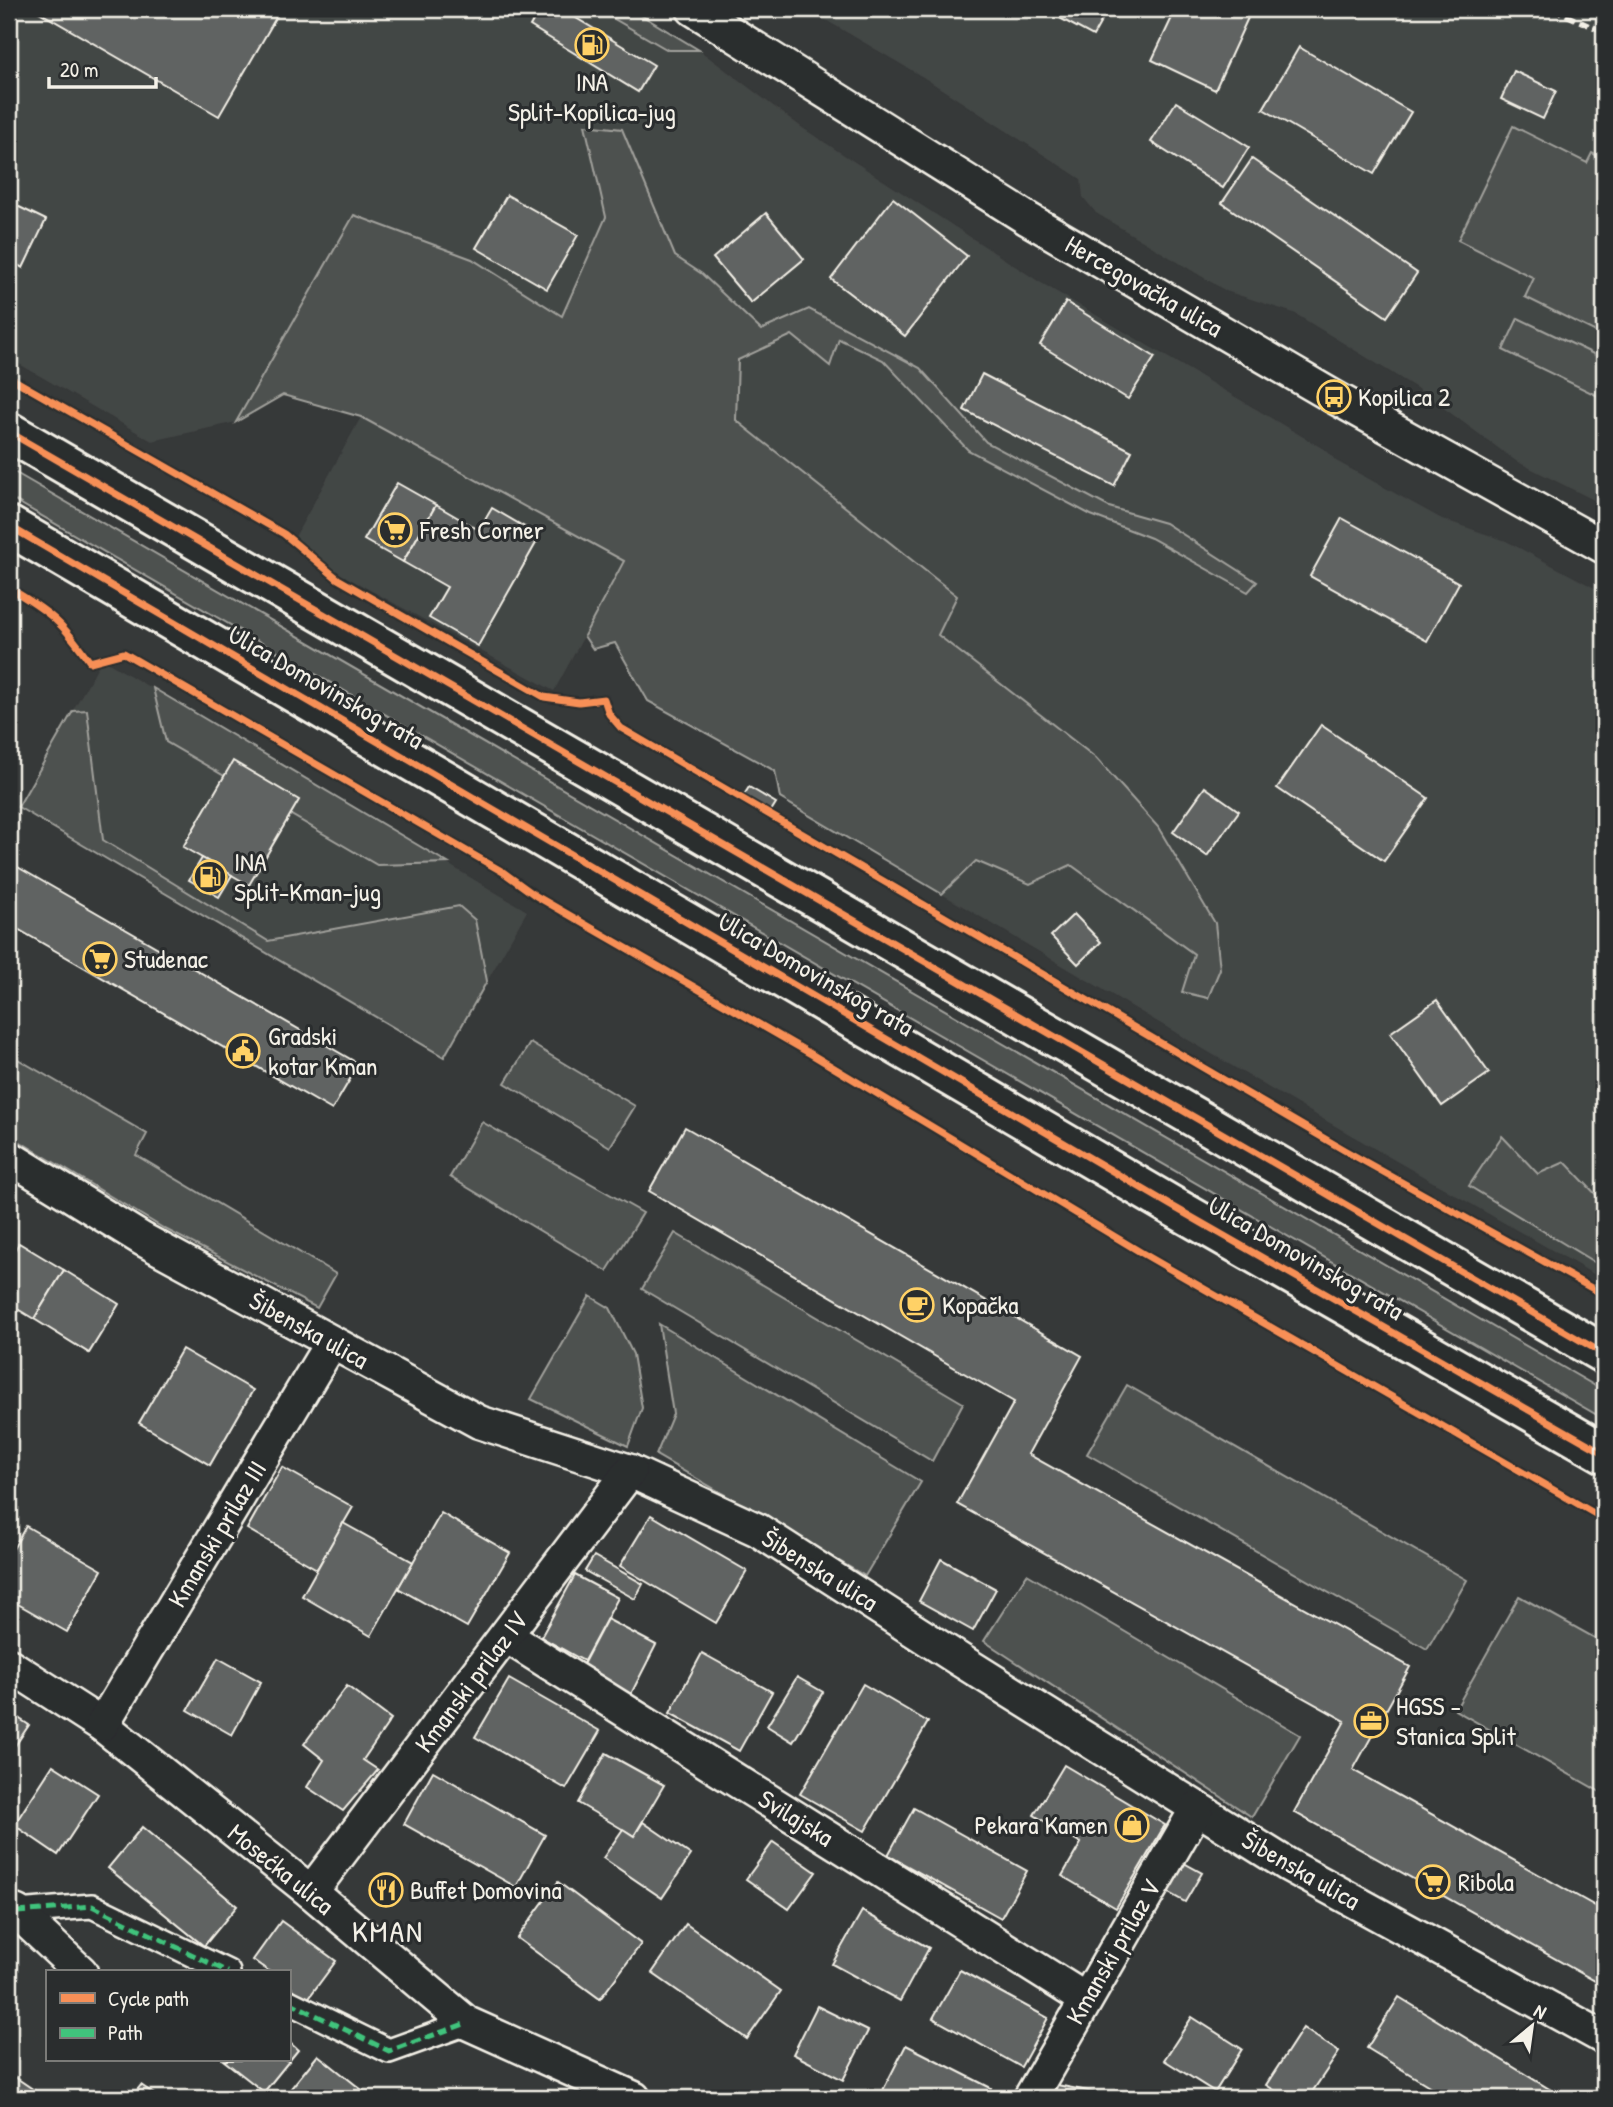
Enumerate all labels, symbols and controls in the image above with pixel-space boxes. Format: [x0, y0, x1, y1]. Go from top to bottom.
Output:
fuel station icon: INA Split-Kopilica-jug [573, 26, 611, 64]
scale bar [49, 46, 156, 90]
text: 20 m [60, 55, 98, 84]
place label: INA Split-Kopilica-jug [508, 64, 676, 129]
street label: Hercegovačka ulica [1059, 226, 1229, 345]
bus stop icon: Kopilica 2 [1315, 378, 1353, 416]
place label: Kopilica 2 [1358, 379, 1450, 414]
supermarket icon: Fresh Corner [376, 511, 414, 549]
place label: Fresh Corner [419, 512, 544, 547]
street label: Ulica Domovinskog rata [222, 616, 430, 757]
place label: INA Split-Kman-jug [234, 844, 381, 909]
fuel station icon: INA Split-Kman-jug [191, 858, 229, 896]
street label: Ulica Domovinskog rata [712, 903, 920, 1044]
supermarket icon: Studenac [81, 940, 119, 978]
place label: Studenac [124, 941, 208, 976]
place label: Gradski kotar Kman [268, 1018, 378, 1083]
public building icon: Gradski kotar Kman [224, 1032, 262, 1070]
street label: Ulica Domovinskog rata [1202, 1187, 1410, 1328]
street label: Šibenska ulica [243, 1283, 375, 1377]
cafe icon: Kopačka [898, 1286, 936, 1324]
place label: Kopačka [942, 1287, 1018, 1322]
street label: Kmanski prilaz III [159, 1454, 274, 1614]
street label: Šibenska ulica [755, 1520, 885, 1619]
street label: Kmanski prilaz IV [406, 1604, 535, 1759]
place label: HGSS - Stanica Split [1396, 1688, 1517, 1753]
office icon: HGSS - Stanica Split [1352, 1702, 1390, 1740]
street label: Svilajska [752, 1781, 840, 1854]
shop icon: Pekara Kamen [1113, 1806, 1151, 1844]
place label: Pekara Kamen [974, 1807, 1108, 1842]
street label: Mosećka ulica [221, 1815, 342, 1922]
street label: Šibenska ulica [1236, 1822, 1367, 1917]
supermarket icon: Ribola [1414, 1863, 1452, 1901]
place label: Ribola [1458, 1864, 1514, 1899]
restaurant icon: Buffet Domovina [367, 1871, 405, 1909]
place label: Buffet Domovina [410, 1872, 562, 1907]
street label: Kmanski prilaz V [1057, 1873, 1168, 2030]
district label: KMAN [352, 1911, 424, 1951]
legend [46, 1970, 290, 2062]
text: Cycle path [108, 1984, 189, 2013]
north arrow [1498, 1992, 1568, 2062]
text: N [1530, 1997, 1551, 2025]
text: Path [108, 2018, 143, 2047]

